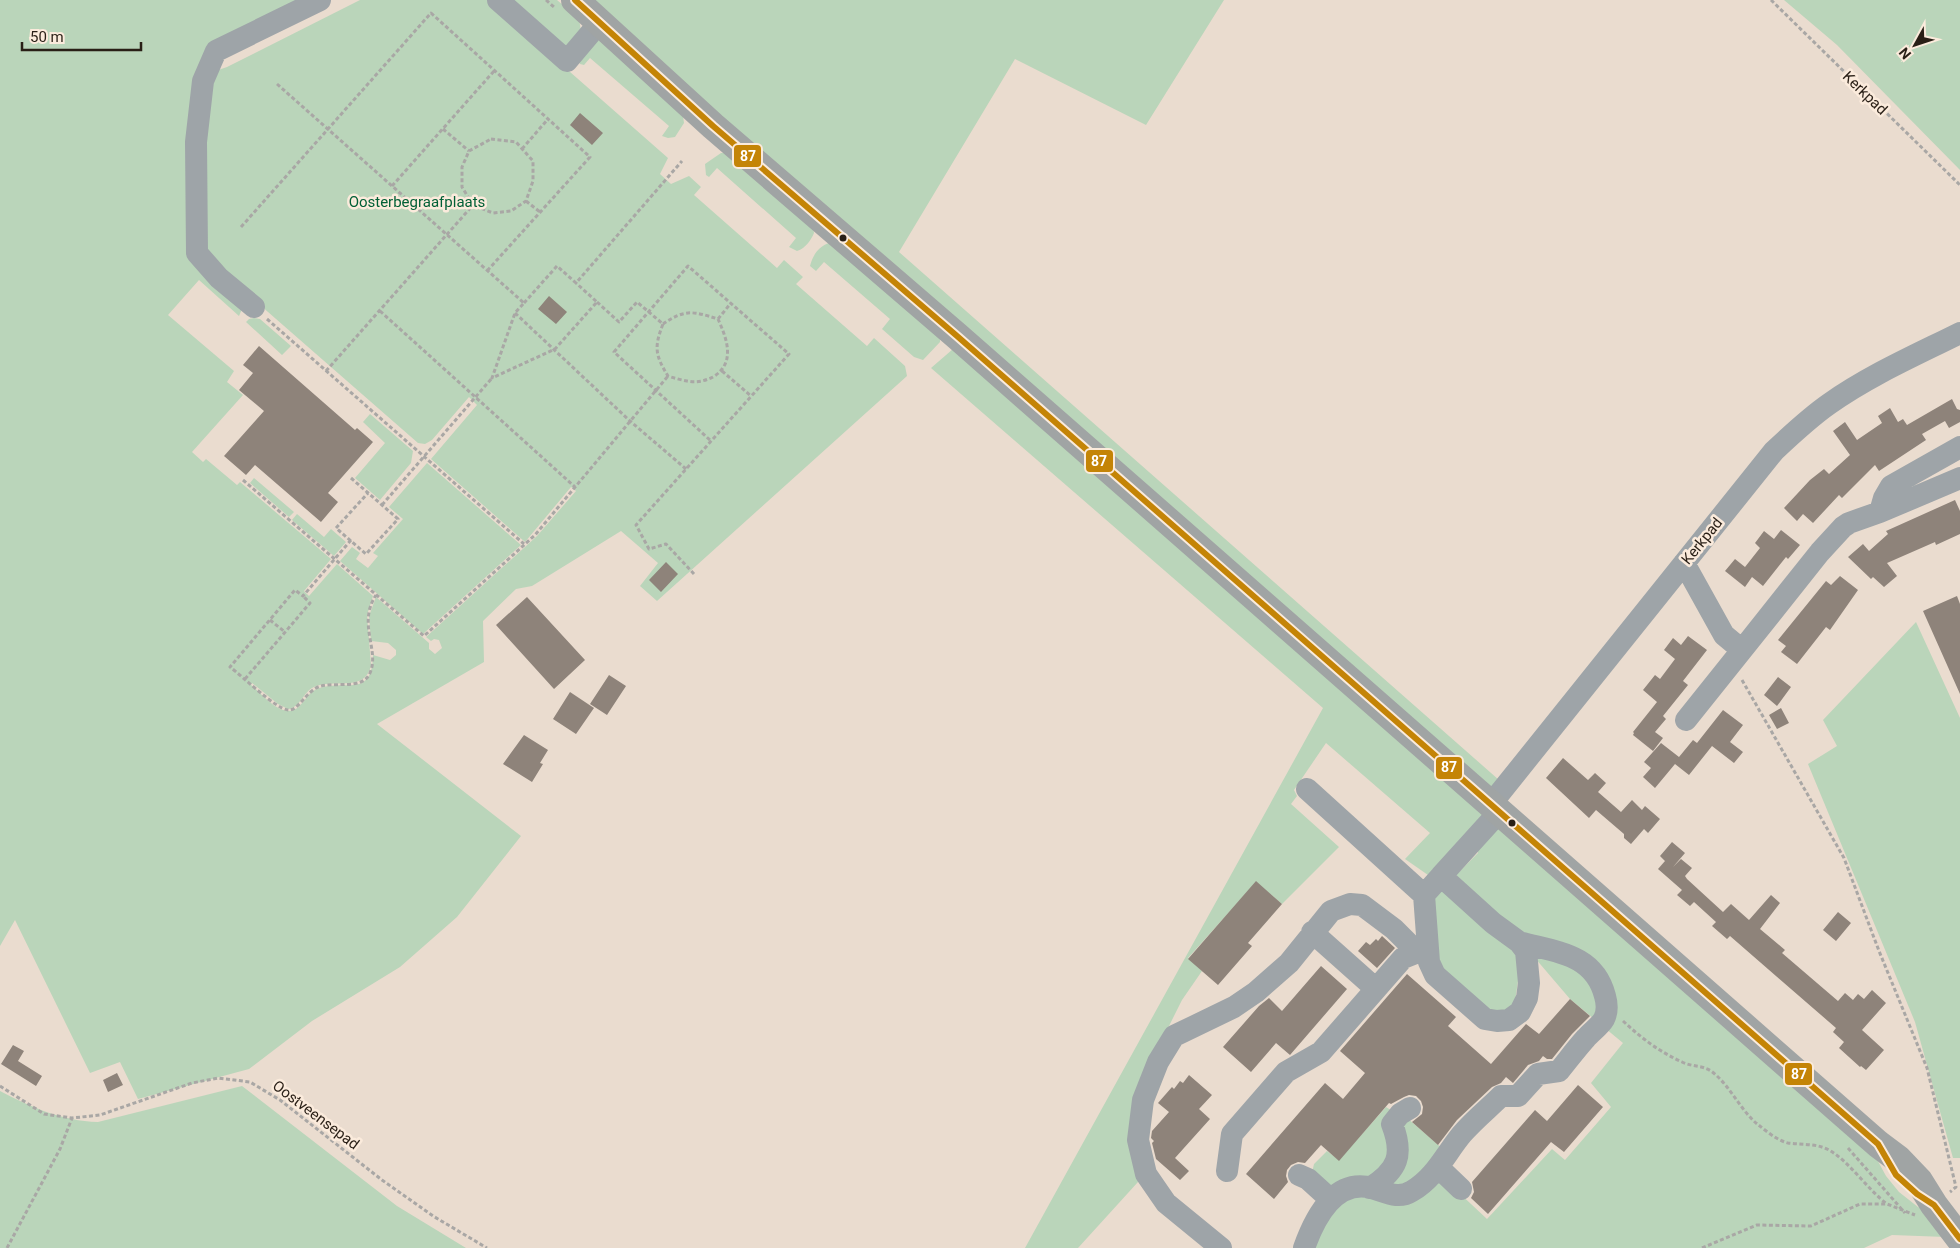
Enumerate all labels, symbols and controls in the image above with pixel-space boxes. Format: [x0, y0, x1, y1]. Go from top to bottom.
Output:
scale bar [22, 20, 141, 52]
north arrow [1890, 20, 1940, 70]
text: 50 m [30, 28, 64, 46]
text: N [1896, 44, 1914, 62]
street label: Kerkpad [1839, 67, 1891, 119]
line badge: 87 [733, 144, 762, 168]
text: 87 [740, 148, 756, 164]
park label: Oosterbegraafplaats [349, 193, 485, 211]
unlabelled marker [838, 233, 848, 243]
line badge: 87 [1085, 449, 1114, 473]
text: 87 [1091, 453, 1107, 469]
street label: Kerkpad [1678, 514, 1726, 568]
line badge: 87 [1435, 756, 1463, 780]
text: 87 [1441, 759, 1457, 775]
unlabelled marker [1507, 818, 1517, 828]
line badge: 87 [1784, 1062, 1813, 1086]
text: 87 [1791, 1066, 1807, 1082]
street label: Oostveensepad [269, 1077, 363, 1153]

